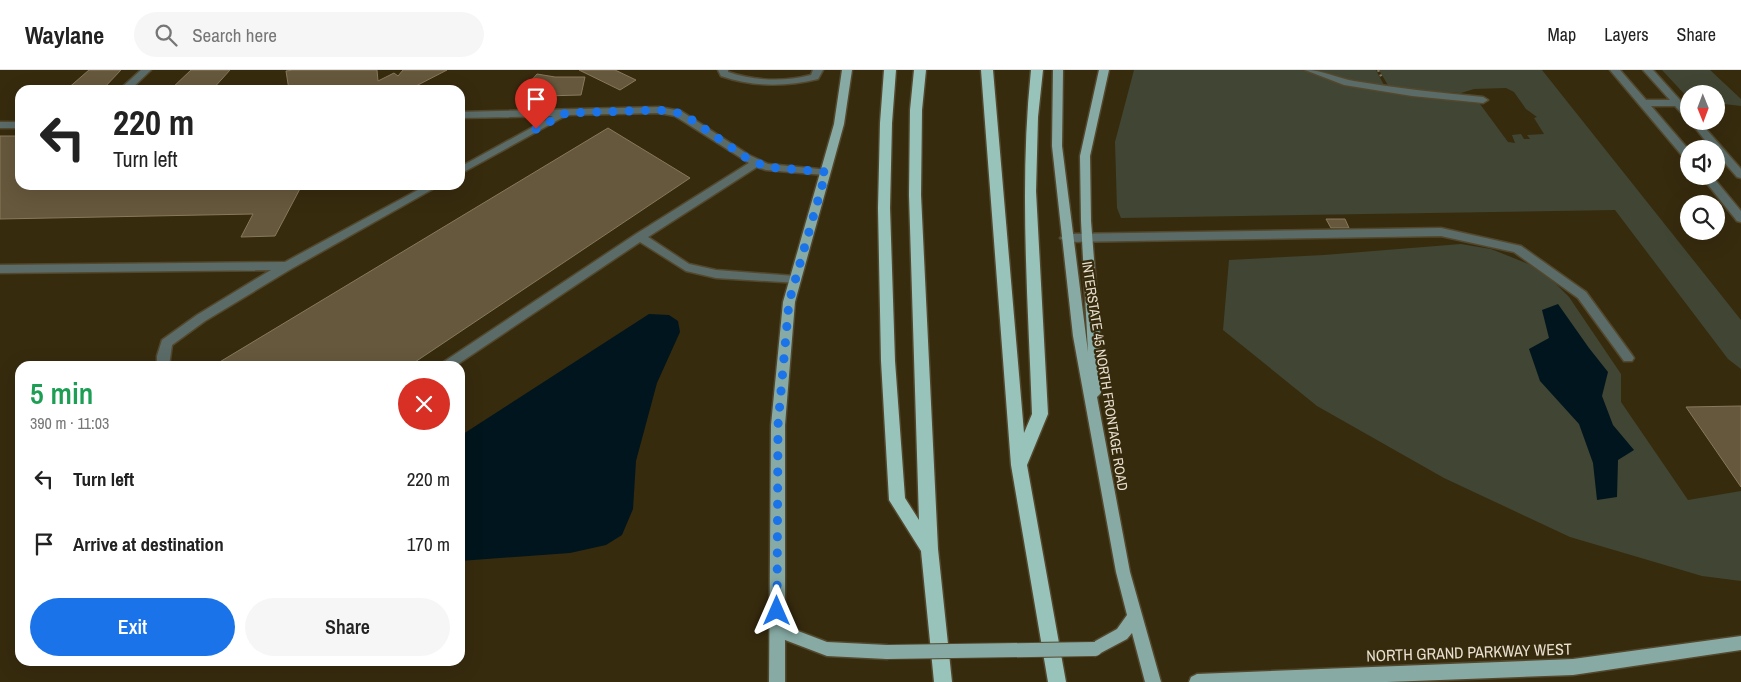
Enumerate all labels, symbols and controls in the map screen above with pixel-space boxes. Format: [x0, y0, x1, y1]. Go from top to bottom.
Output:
search box [134, 12, 484, 57]
text: Waylane [25, 19, 104, 51]
icon: search [152, 21, 180, 49]
text: Search here [192, 22, 277, 48]
text: Map [1548, 22, 1576, 47]
text: Layers [1604, 22, 1649, 47]
text: Share [1677, 22, 1716, 47]
pin [515, 78, 557, 129]
icon: arrive [522, 85, 550, 113]
north arrow [1680, 85, 1725, 130]
map controls [1680, 85, 1725, 240]
text: 220 m [113, 99, 194, 146]
icon: left [30, 105, 95, 170]
button: sound [1680, 140, 1725, 185]
text: Turn left [113, 144, 178, 174]
button: search [1680, 195, 1725, 240]
street label: INTERSTATE 45 NORTH FRONTAGE ROAD [1078, 260, 1132, 492]
text: 5 min [30, 373, 93, 413]
button: close [398, 378, 450, 430]
text: 390 m · 11:03 [30, 412, 109, 434]
icon: left [30, 465, 58, 493]
text: Turn left [73, 466, 134, 492]
text: 220 m [407, 466, 450, 492]
icon: arrive [30, 530, 58, 558]
text: Arrive at destination [73, 531, 224, 557]
text: 170 m [407, 531, 450, 557]
position arrow [750, 584, 802, 636]
button: Exit [30, 598, 235, 656]
button: Share [245, 598, 450, 656]
street label: NORTH GRAND PARKWAY WEST [1366, 637, 1572, 667]

